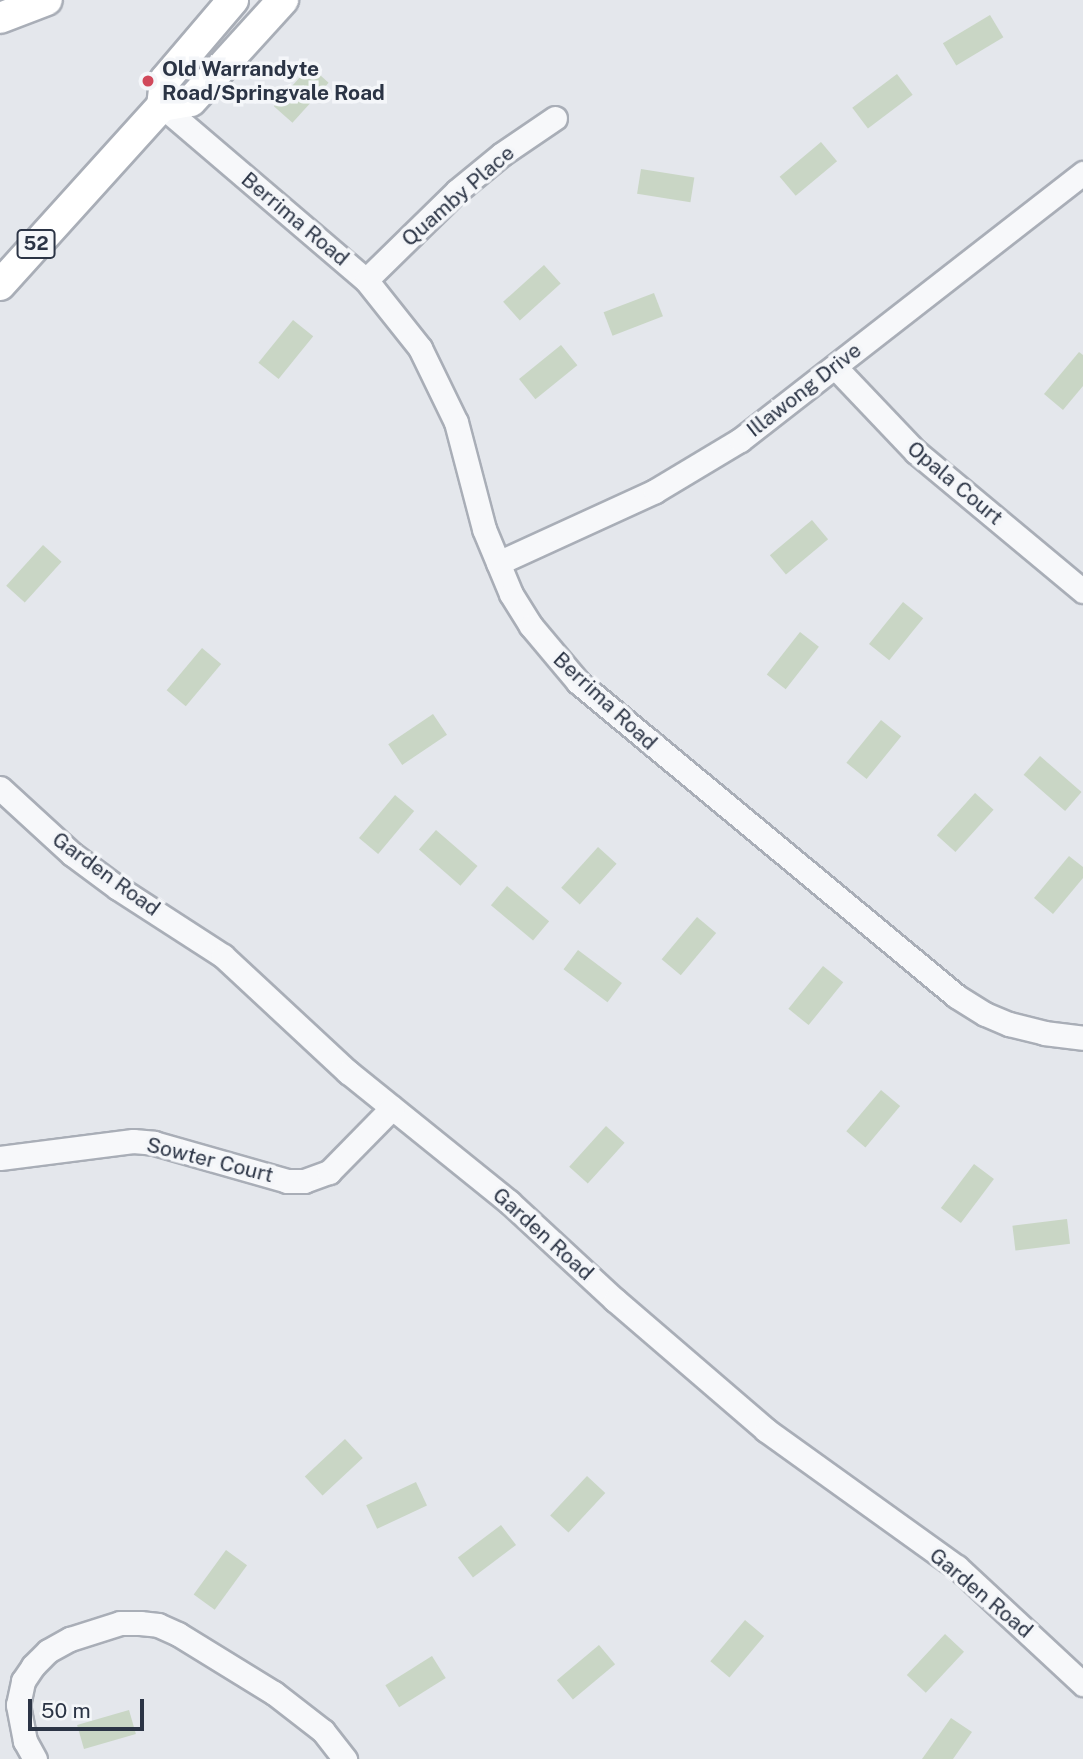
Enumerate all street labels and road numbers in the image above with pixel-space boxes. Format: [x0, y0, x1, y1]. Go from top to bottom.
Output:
street label: Quamby Place [397, 140, 519, 252]
street label: Berrima Road [236, 167, 354, 271]
road number: 52 [15, 228, 57, 260]
street label: Illawong Drive [742, 338, 866, 442]
street label: Opala Court [902, 436, 1008, 530]
street label: Berrima Road [548, 647, 662, 755]
street label: Garden Road [47, 827, 165, 921]
street label: Sowter Court [144, 1132, 276, 1188]
street label: Garden Road [488, 1182, 598, 1286]
street label: Garden Road [924, 1543, 1038, 1643]

